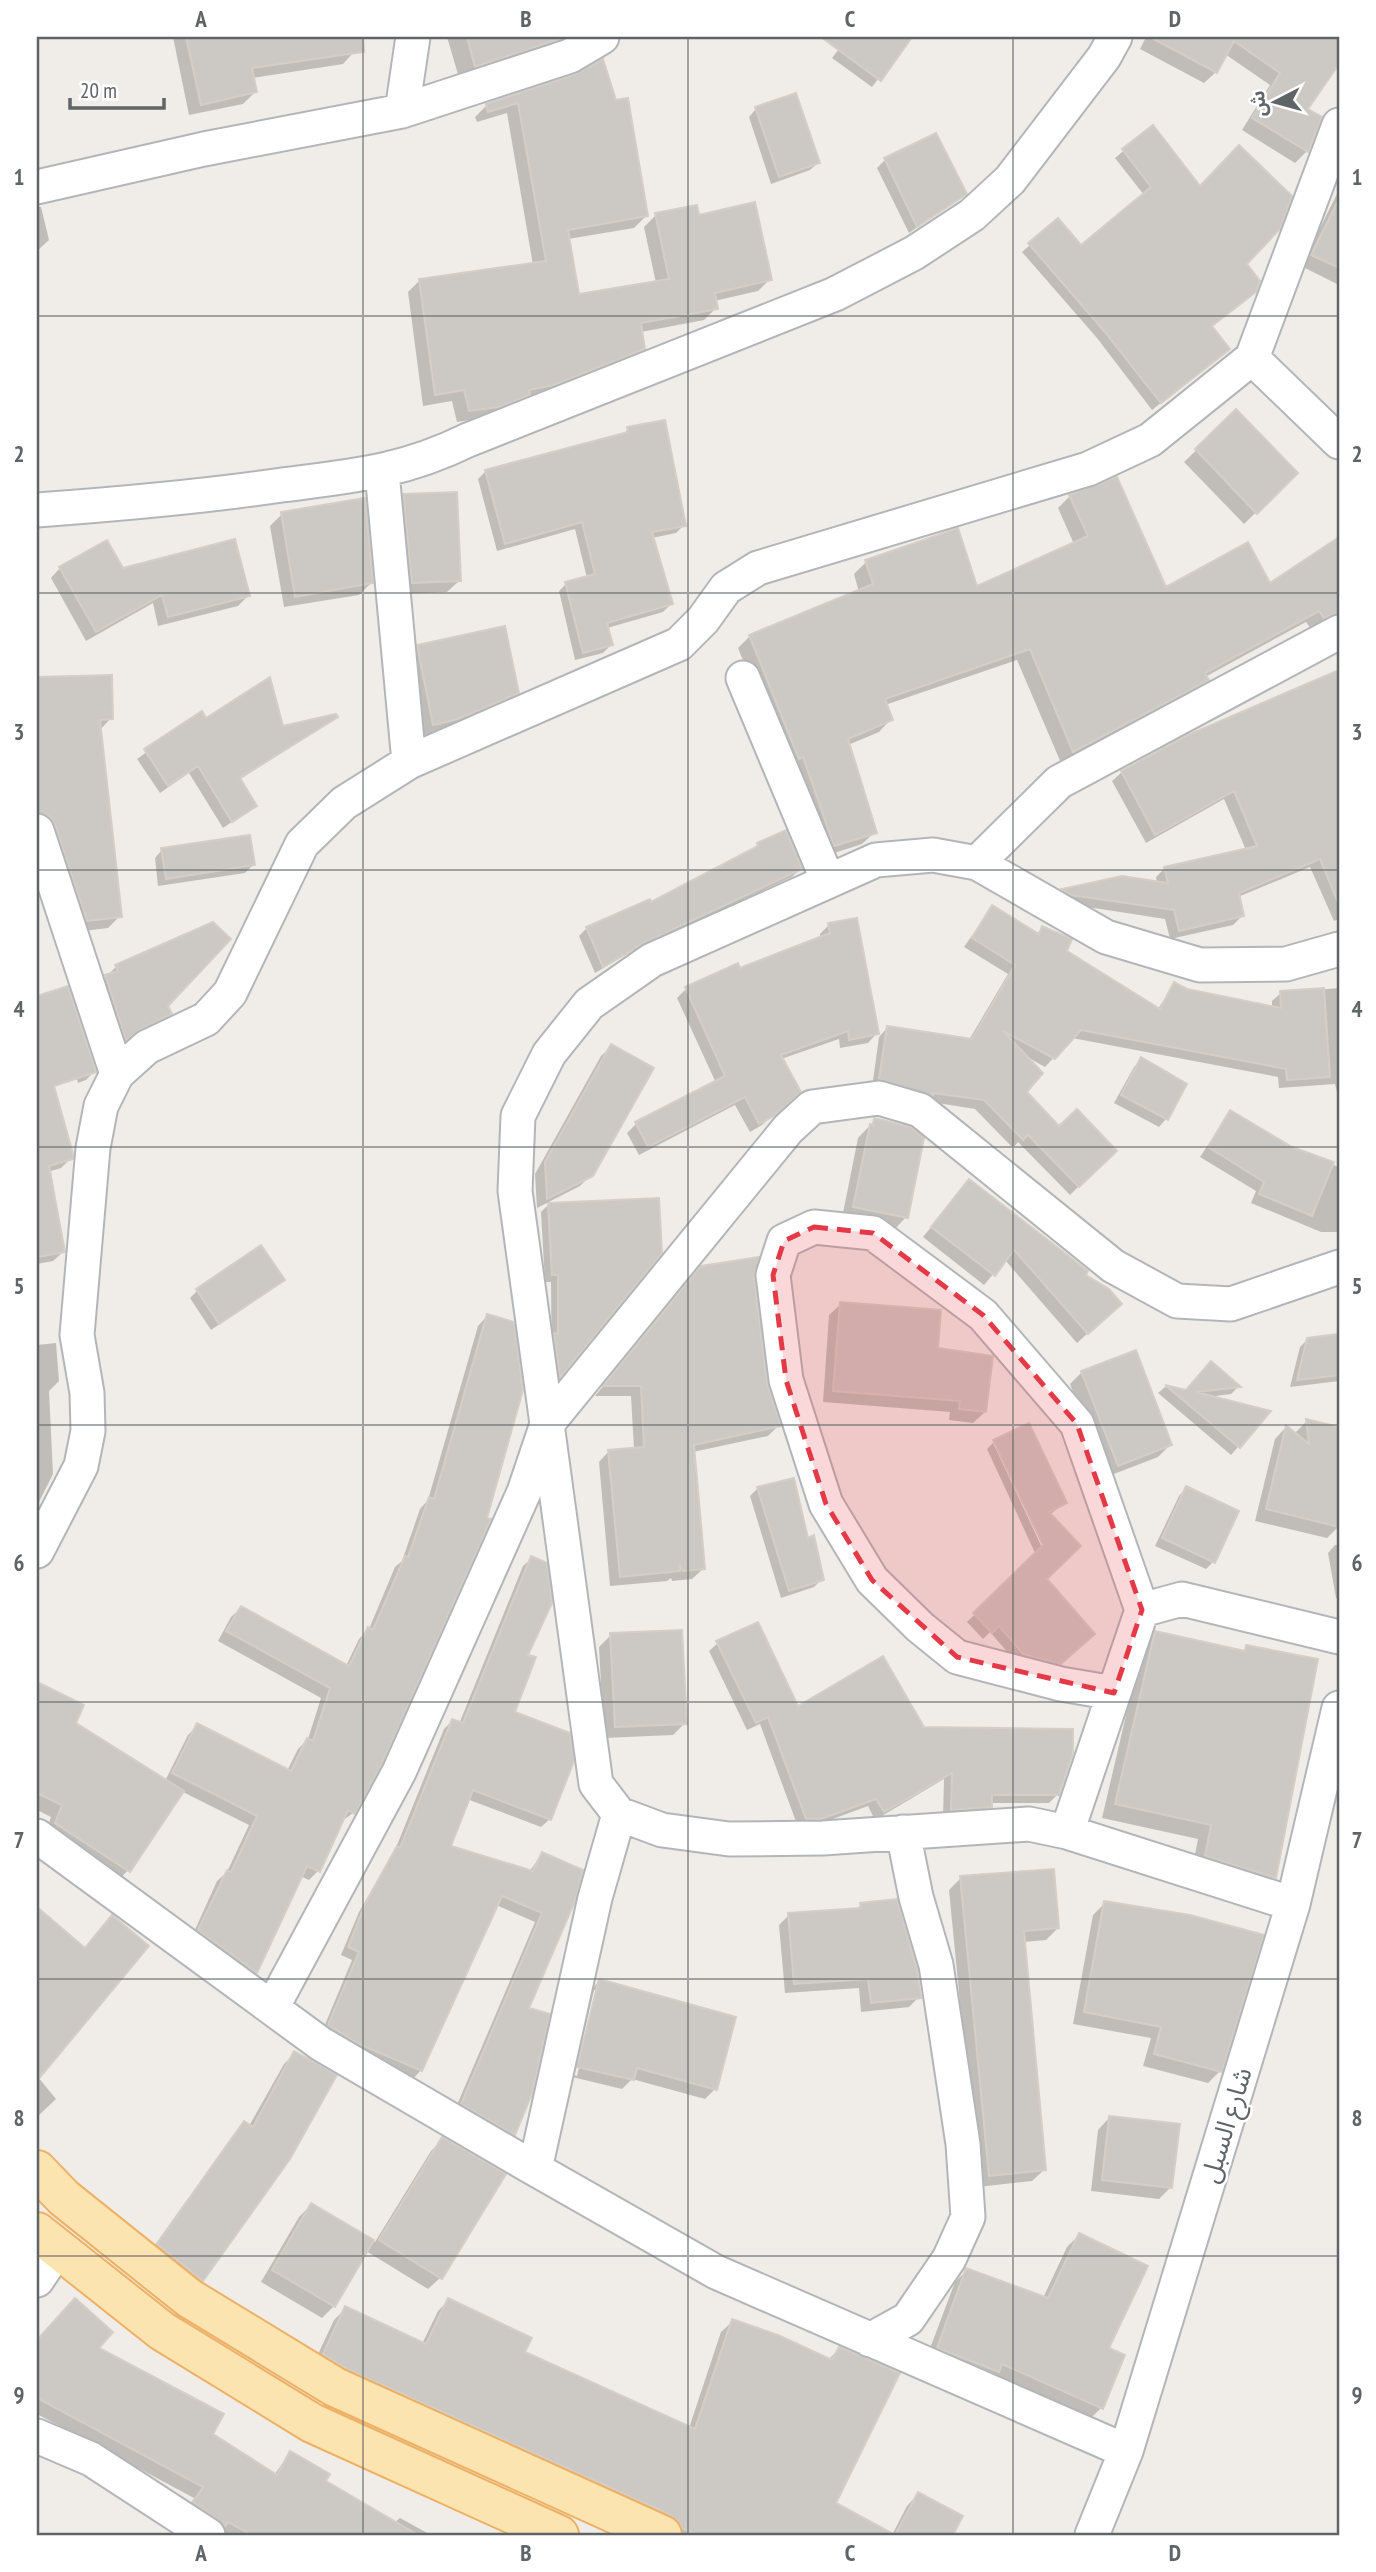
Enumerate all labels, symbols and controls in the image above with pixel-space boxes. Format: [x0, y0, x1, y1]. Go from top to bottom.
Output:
text: A [194, 4, 207, 33]
text: B [520, 4, 532, 33]
text: C [845, 4, 856, 33]
text: D [1169, 4, 1181, 33]
scale bar [70, 66, 164, 110]
north arrow [1240, 66, 1310, 136]
text: 20 m [80, 77, 117, 104]
text: ش [1245, 90, 1271, 118]
text: 1 [14, 162, 25, 191]
text: 1 [1352, 162, 1363, 191]
text: 2 [14, 439, 25, 468]
text: 2 [1352, 439, 1363, 468]
text: 3 [14, 717, 25, 746]
text: 3 [1352, 717, 1363, 746]
text: 4 [14, 994, 25, 1023]
text: 4 [1352, 994, 1363, 1023]
text: 5 [14, 1271, 25, 1300]
text: 5 [1352, 1271, 1363, 1300]
text: 6 [14, 1548, 25, 1577]
text: 6 [1352, 1548, 1363, 1577]
text: 7 [14, 1825, 25, 1854]
text: 7 [1352, 1825, 1363, 1854]
street label: شارع السبل [1192, 2063, 1262, 2188]
text: 8 [14, 2103, 25, 2132]
text: 8 [1352, 2103, 1363, 2132]
text: 9 [14, 2380, 25, 2409]
text: 9 [1352, 2380, 1363, 2409]
text: A [194, 2538, 207, 2567]
text: B [520, 2538, 532, 2567]
text: C [845, 2538, 856, 2567]
text: D [1169, 2538, 1181, 2567]

